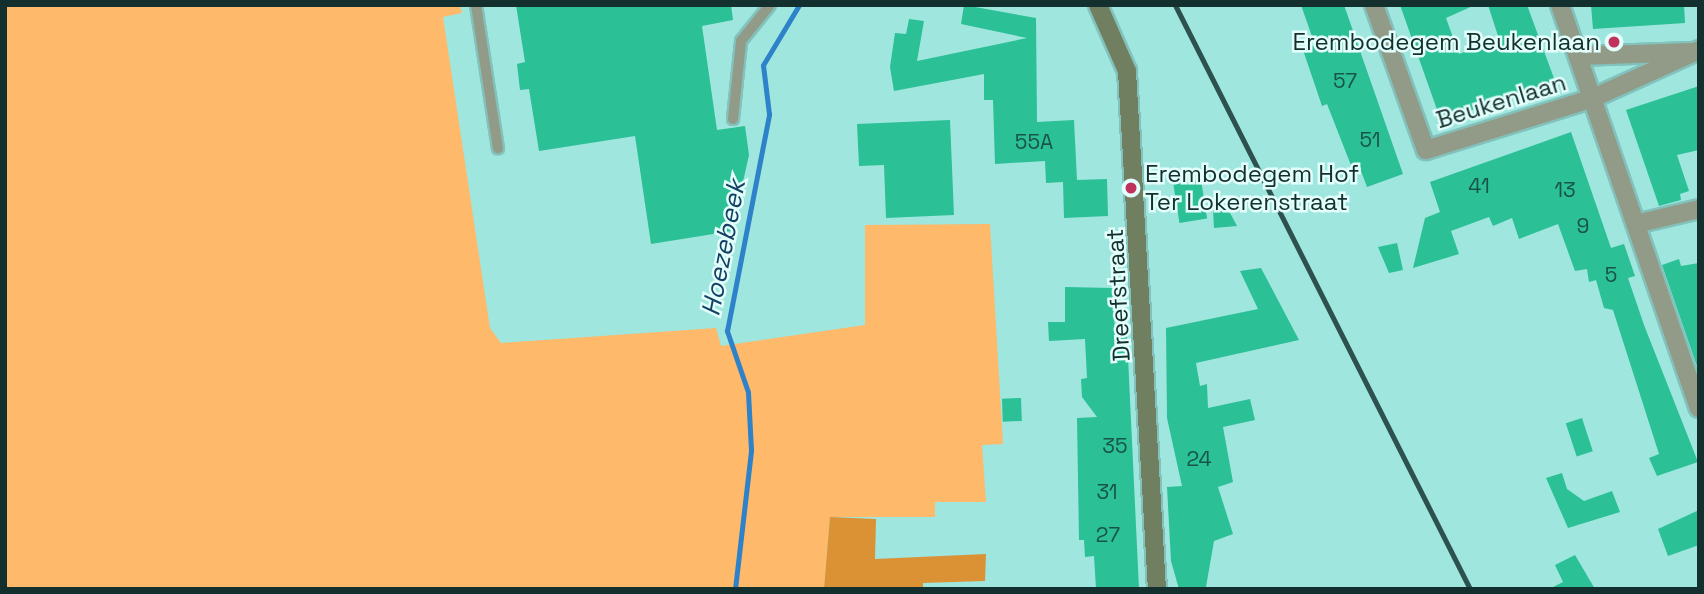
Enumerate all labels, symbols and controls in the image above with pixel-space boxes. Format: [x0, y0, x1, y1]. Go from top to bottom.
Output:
place label: Erembodegem Beukenlaan [1292, 28, 1600, 56]
marker: Erembodegem Beukenlaan [1606, 34, 1622, 50]
house number: 57 [1333, 68, 1357, 94]
street label: Beukenlaan [1433, 68, 1569, 134]
house number: 51 [1359, 127, 1381, 153]
house number: 55A [1015, 129, 1053, 155]
place label: Erembodegem Hof Ter Lokerenstraat [1145, 160, 1359, 216]
house number: 41 [1468, 173, 1490, 199]
water label: Hoezebeek [696, 177, 752, 319]
house number: 13 [1554, 177, 1576, 203]
marker: Erembodegem Hof Ter Lokerenstraat [1123, 180, 1139, 196]
house number: 9 [1577, 213, 1589, 239]
street label: Dreefstraat [1100, 228, 1136, 362]
house number: 5 [1605, 262, 1617, 288]
house number: 35 [1102, 433, 1128, 459]
house number: 24 [1186, 446, 1212, 472]
house number: 31 [1096, 479, 1118, 505]
house number: 27 [1096, 522, 1120, 548]

